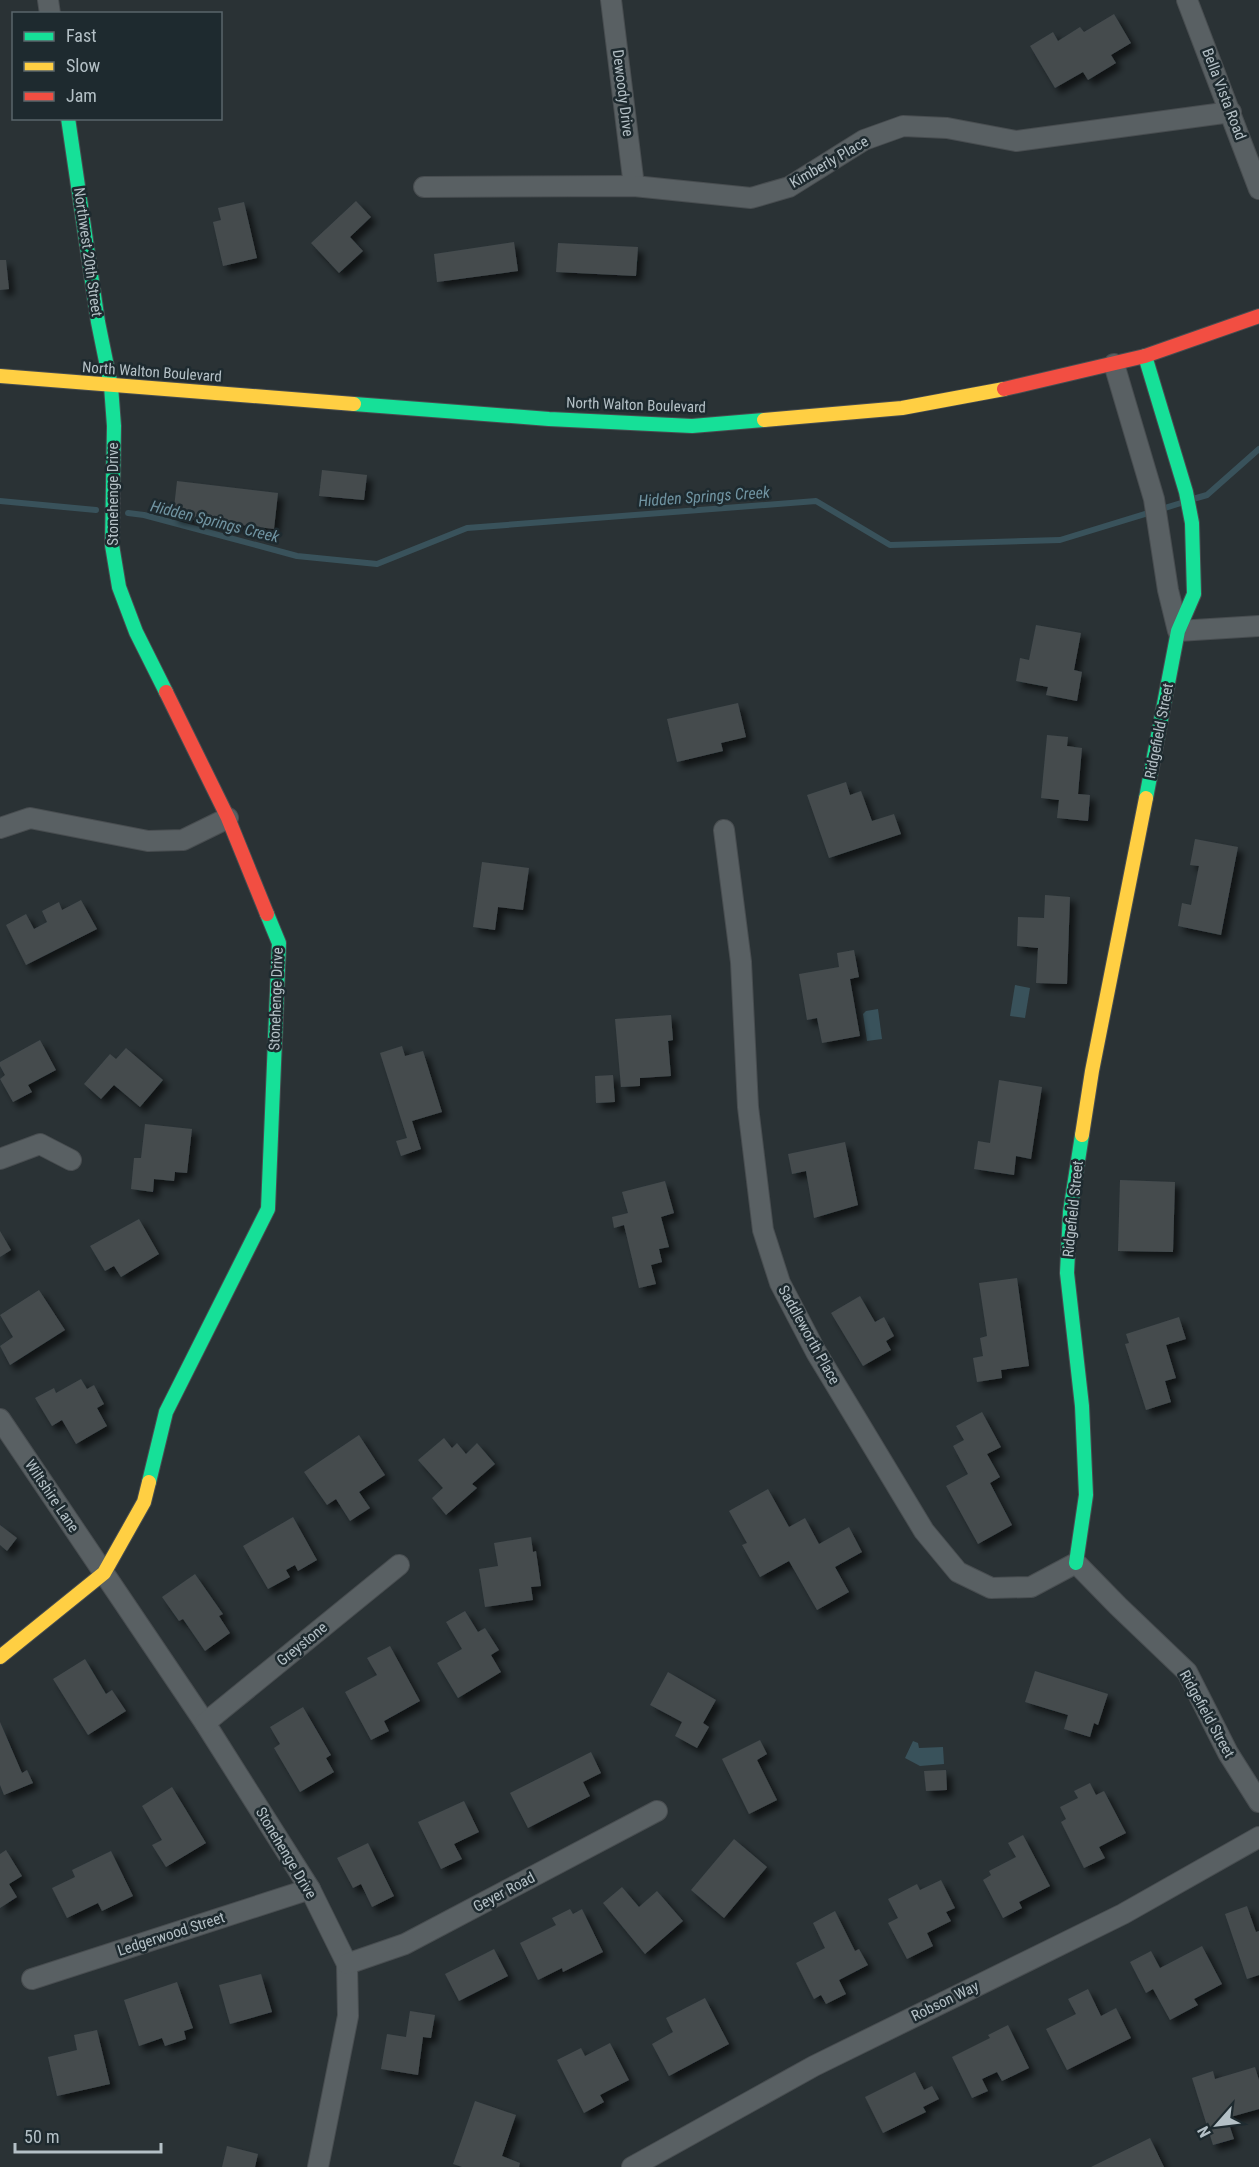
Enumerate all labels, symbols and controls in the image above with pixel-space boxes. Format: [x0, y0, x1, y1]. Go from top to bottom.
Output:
legend [12, 12, 222, 120]
text: Fast [66, 25, 97, 46]
street label: Bella Vista Road [1198, 46, 1250, 142]
street label: Dewoody Drive [609, 48, 637, 138]
text: Slow [66, 55, 101, 76]
text: Jam [66, 85, 97, 106]
street label: Kimberly Place [786, 132, 872, 192]
street label: Northwest 20th Street [70, 186, 106, 318]
street label: North Walton Boulevard [82, 358, 222, 386]
street label: North Walton Boulevard [566, 394, 706, 416]
street label: Stonehenge Drive [104, 442, 122, 546]
water label: Hidden Springs Creek [638, 482, 771, 511]
water label: Hidden Springs Creek [149, 496, 282, 547]
street label: Ridgefield Street [1141, 682, 1177, 780]
street label: Stonehenge Drive [265, 947, 287, 1051]
street label: Ridgefield Street [1059, 1160, 1087, 1258]
street label: Saddleworth Place [774, 1282, 844, 1388]
street label: Wiltshire Lane [21, 1456, 83, 1536]
street label: Greystone [273, 1618, 331, 1670]
street label: Ridgefield Street [1176, 1667, 1238, 1761]
street label: Stonehenge Drive [252, 1804, 320, 1902]
street label: Geyer Road [470, 1868, 538, 1916]
street label: Ledgerwood Street [115, 1908, 227, 1960]
street label: Robson Way [908, 1977, 982, 2025]
north arrow [1187, 2095, 1247, 2155]
scale bar [15, 2116, 160, 2154]
text: N [1194, 2123, 1215, 2141]
text: 50 m [24, 2126, 59, 2147]

